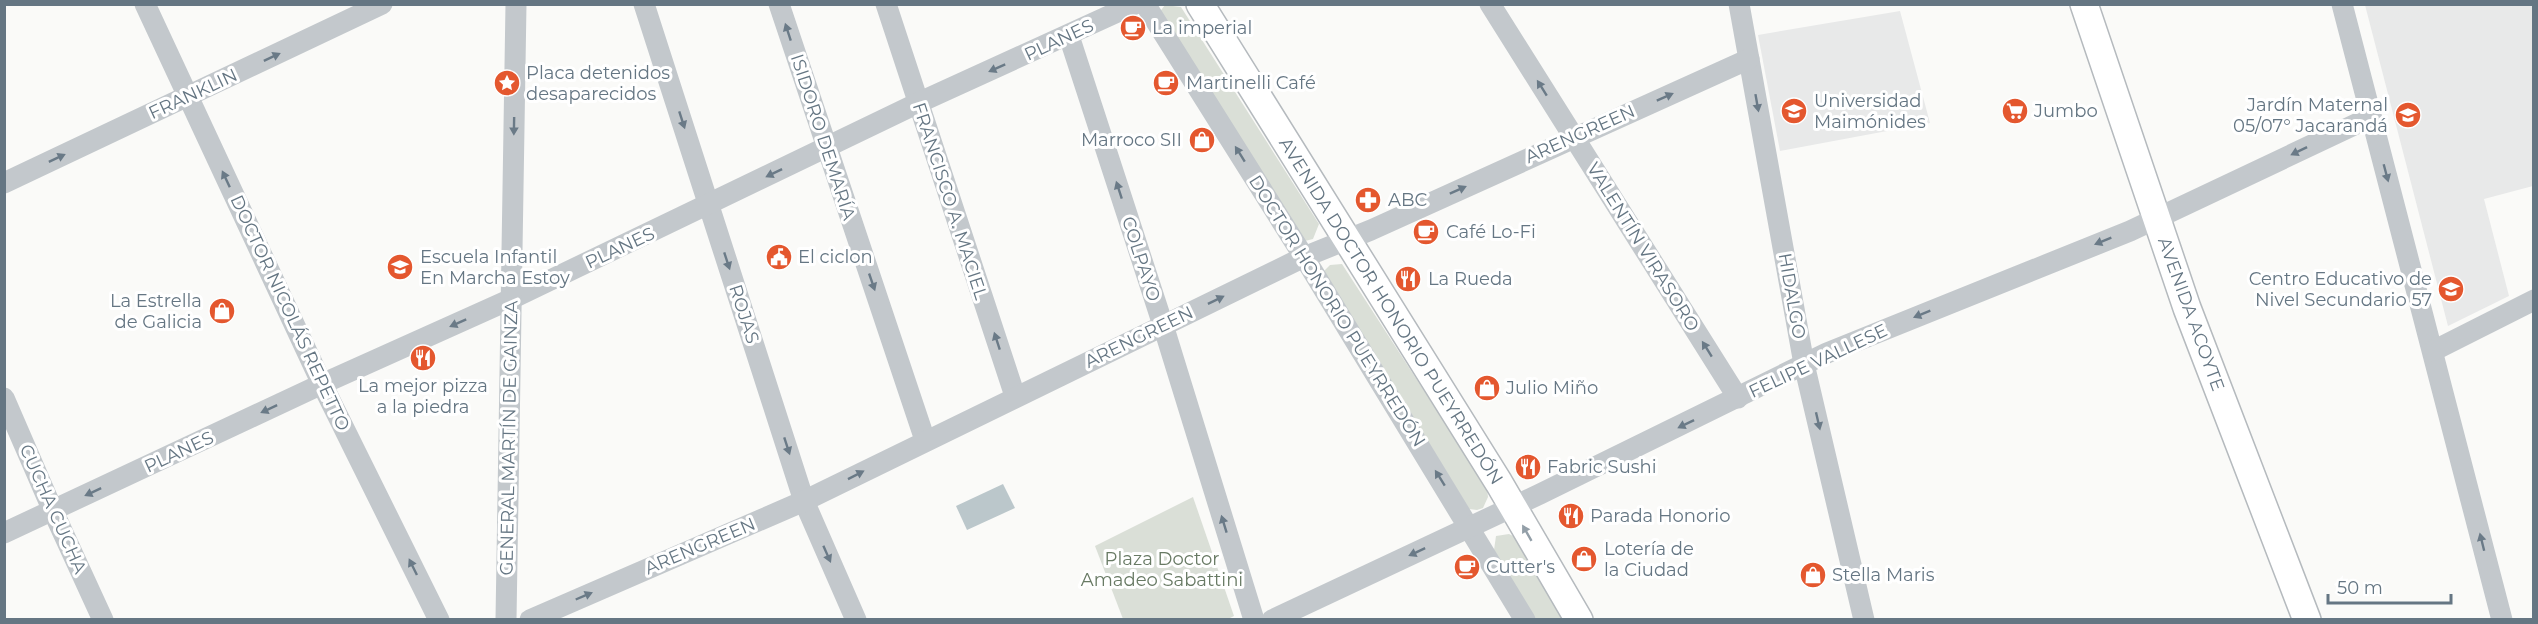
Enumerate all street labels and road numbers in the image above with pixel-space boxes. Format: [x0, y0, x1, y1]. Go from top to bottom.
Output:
street label: PLANES [1021, 14, 1097, 66]
street label: ISIDORO DEMARÍA [786, 51, 860, 223]
street label: FRANKLIN [145, 64, 241, 124]
street label: FRANCISCO A. MACIEL [908, 100, 992, 303]
street label: ARENGREEN [1522, 100, 1638, 168]
street label: AVENIDA DOCTOR HONORIO PUEYRREDÓN [1274, 133, 1508, 489]
street label: VALENTÍN VIRASORO [1582, 158, 1704, 336]
street label: DOCTOR HONORIO PUEYRREDÓN [1244, 171, 1430, 451]
street label: DOCTOR NICOLÁS REPETTO [226, 192, 354, 434]
street label: COLPAYO [1117, 214, 1165, 304]
street label: PLANES [582, 222, 658, 274]
street label: AVENIDA ACOYTE [2153, 234, 2229, 394]
street label: HIDALGO [1774, 251, 1810, 341]
street label: ROJAS [724, 282, 764, 346]
street label: GENERAL MARTÍN DE GAINZA [496, 300, 522, 576]
street label: ARENGREEN [1081, 301, 1197, 373]
street label: FELIPE VALLESE [1745, 319, 1891, 403]
street label: PLANES [141, 426, 217, 478]
street label: CUCHA CUCHA [15, 441, 91, 577]
street label: ARENGREEN [641, 513, 759, 579]

